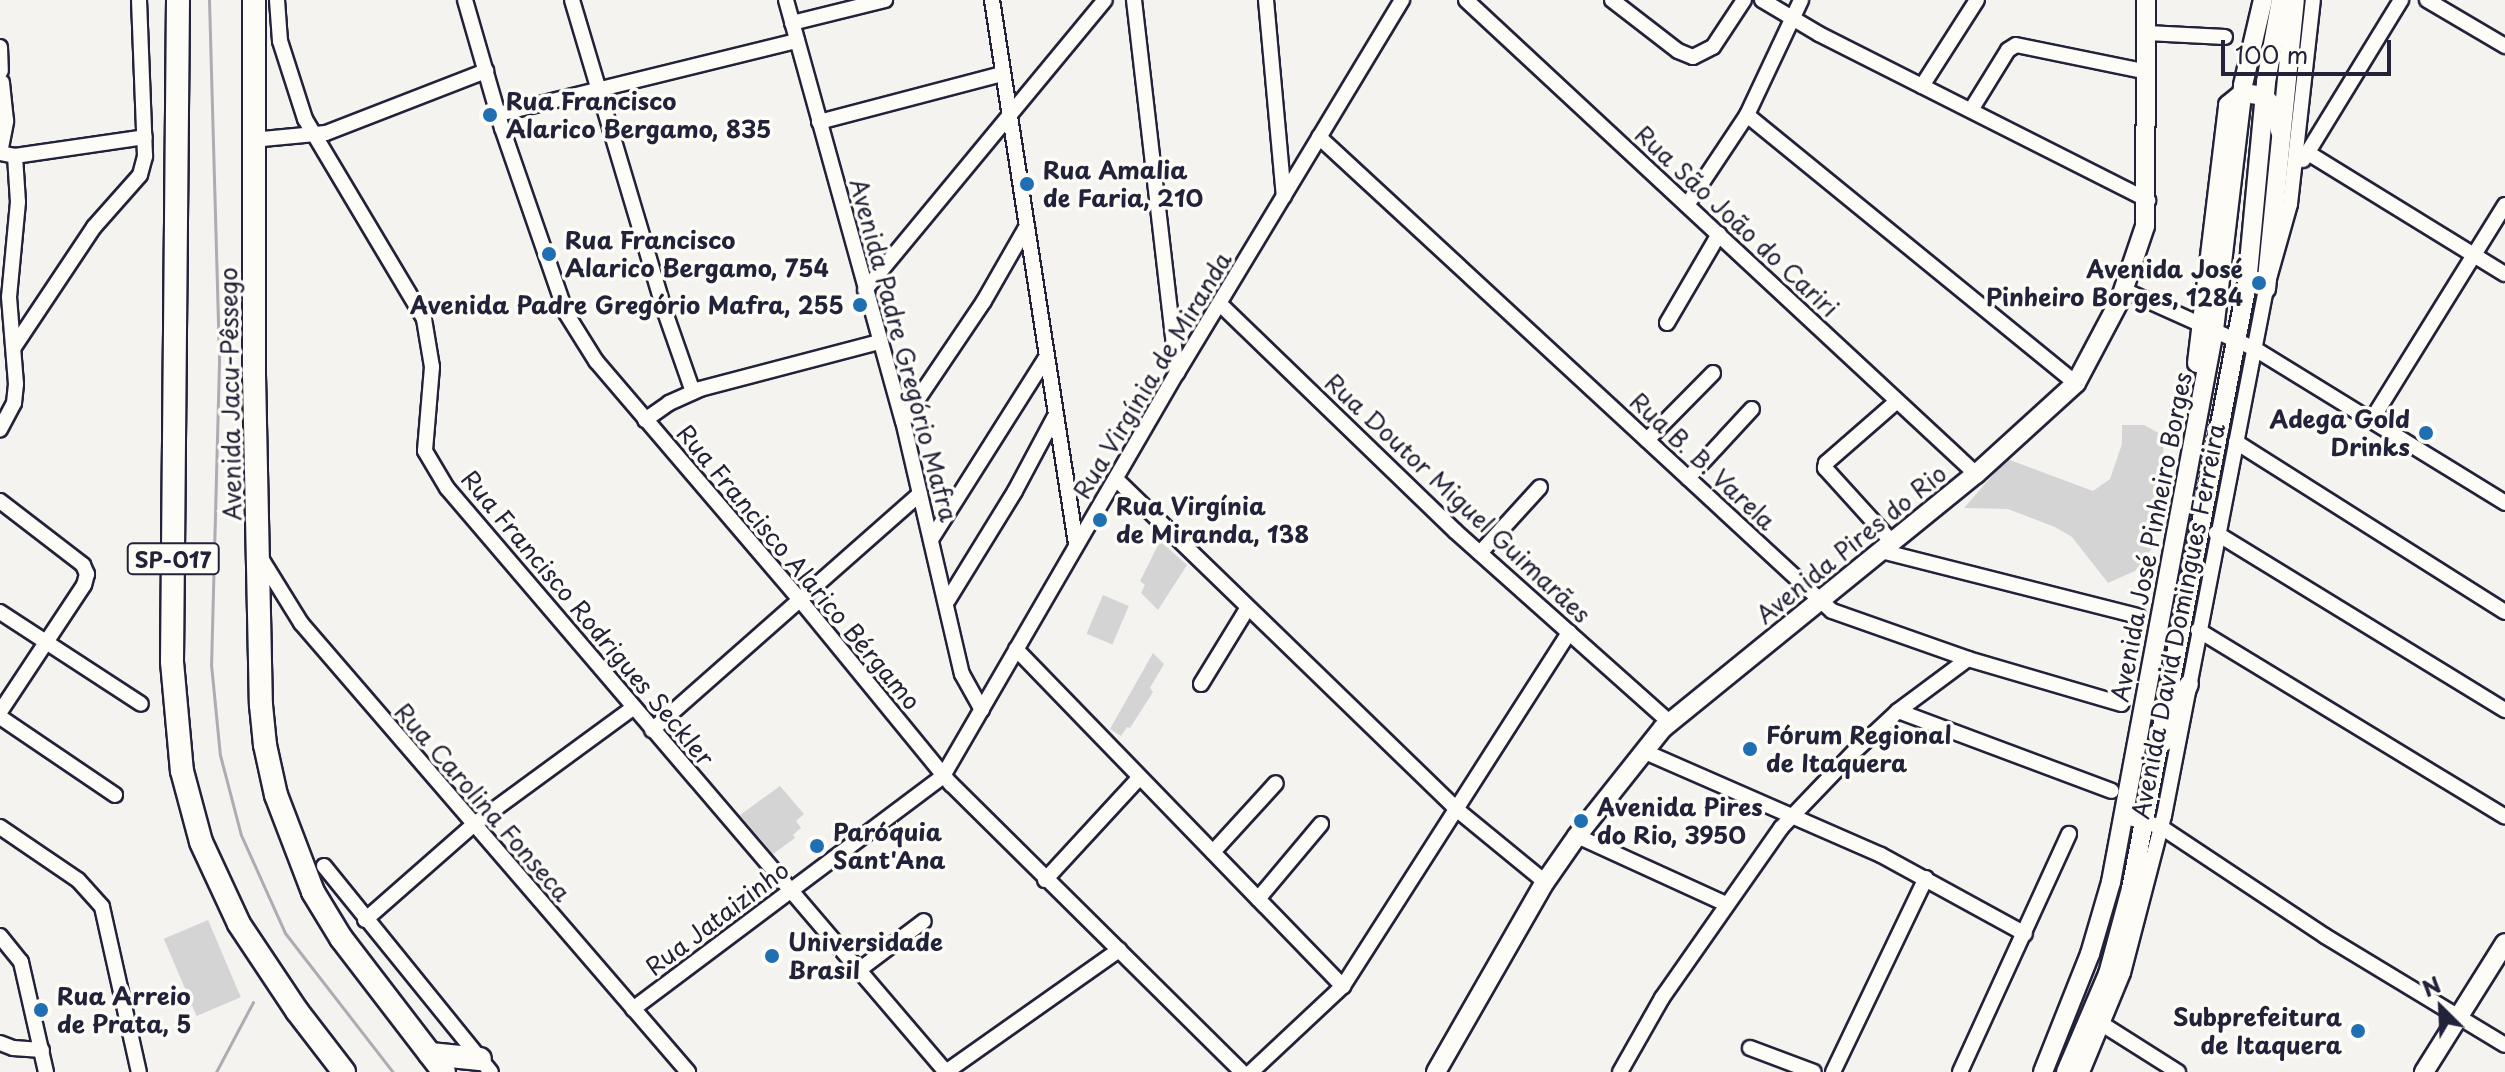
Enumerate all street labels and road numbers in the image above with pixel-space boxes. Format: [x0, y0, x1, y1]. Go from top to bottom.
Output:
street label: Rua São João do Cariri [1629, 119, 1845, 323]
street label: Avenida Padre Gregório Mafra [844, 176, 964, 524]
street label: Rua Virgínia de Miranda [1067, 247, 1237, 503]
street label: Avenida Jacu-Pêssego [213, 267, 247, 521]
street label: Rua Doutor Miguel Guimarães [1320, 368, 1596, 628]
street label: Avenida José Pinheiro Borges [2105, 369, 2197, 705]
street label: Rua B. B. Varela [1625, 387, 1781, 535]
street label: Rua Francisco Alarico Bérgamo [670, 417, 928, 717]
street label: Avenida David Domingues Ferreira [2126, 422, 2230, 820]
street label: Avenida Pires do Rio [1750, 459, 1952, 629]
street label: Rua Francisco Rodrigues Seckler [455, 463, 721, 773]
road number: SP-017 [125, 541, 221, 577]
street label: Rua Carolina Fonseca [389, 697, 577, 907]
street label: Rua Jataizinho [639, 854, 795, 982]

